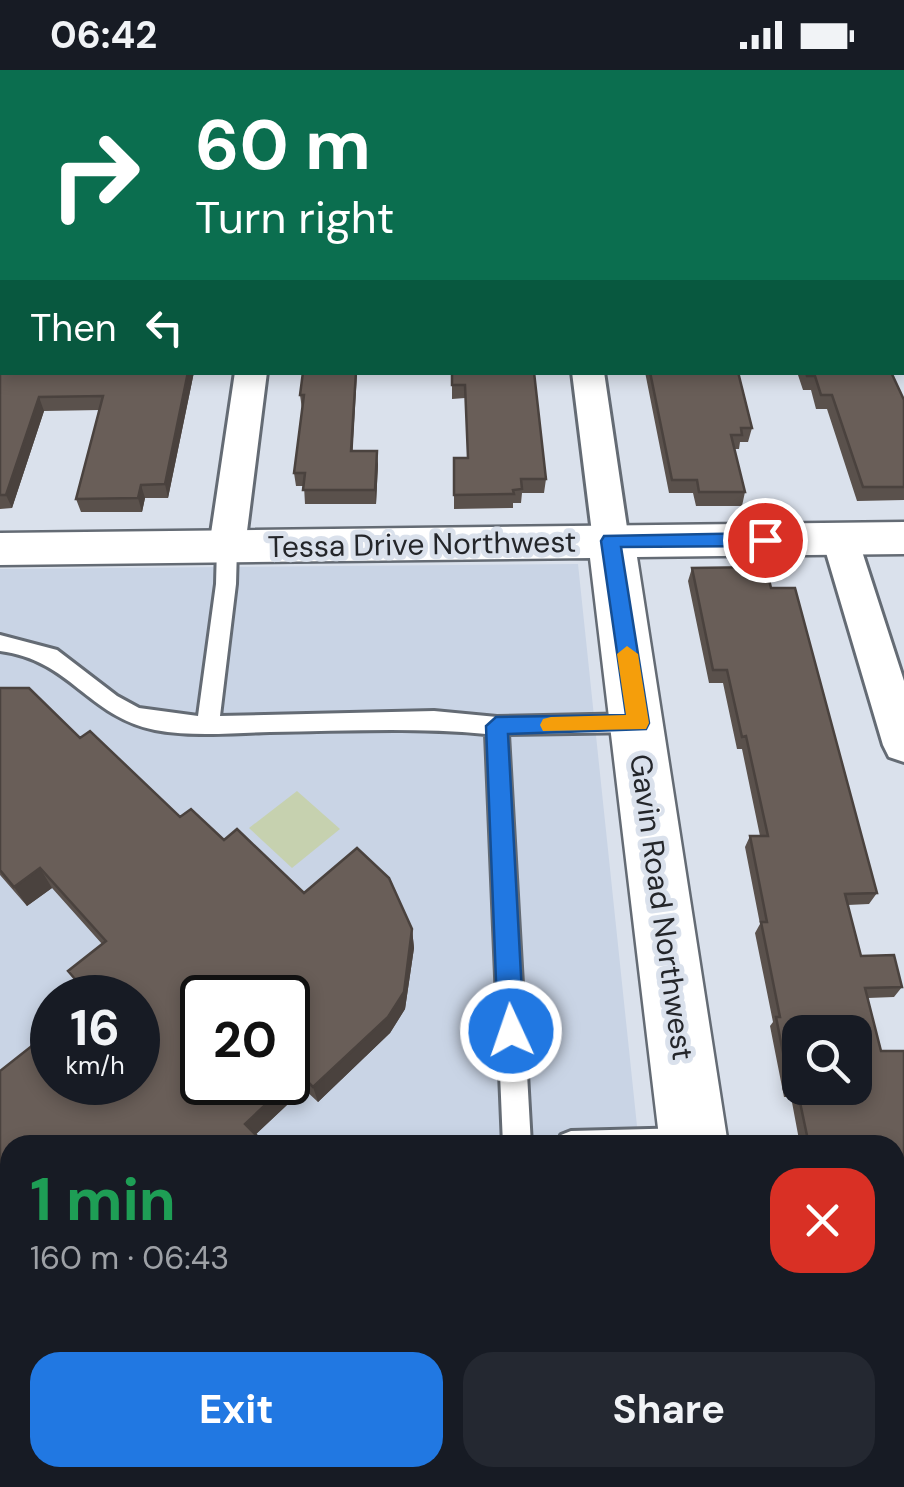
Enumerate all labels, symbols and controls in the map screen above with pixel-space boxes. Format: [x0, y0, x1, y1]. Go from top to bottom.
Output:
text: 06:42 [50, 10, 157, 60]
text: 60 m [195, 100, 371, 191]
icon: right [30, 110, 160, 240]
text: Turn right [195, 188, 394, 247]
icon: left [137, 300, 192, 355]
text: Then [30, 303, 117, 353]
pin [723, 498, 808, 583]
icon: arrive [738, 513, 793, 568]
street label: Tessa Drive Northwest [267, 522, 577, 566]
street label: Gavin Road Northwest [621, 751, 703, 1063]
speed limit sign: 20 [180, 975, 310, 1105]
position arrow [459, 979, 563, 1083]
text: 16 [70, 995, 120, 1061]
map controls [782, 1015, 872, 1105]
button: search [782, 1015, 872, 1105]
text: km/h [65, 1049, 125, 1082]
text: 1 min [30, 1160, 176, 1239]
button: close [770, 1168, 875, 1273]
text: 160 m · 06:43 [30, 1237, 229, 1279]
button: Exit [30, 1352, 443, 1467]
button: Share [463, 1352, 875, 1467]

